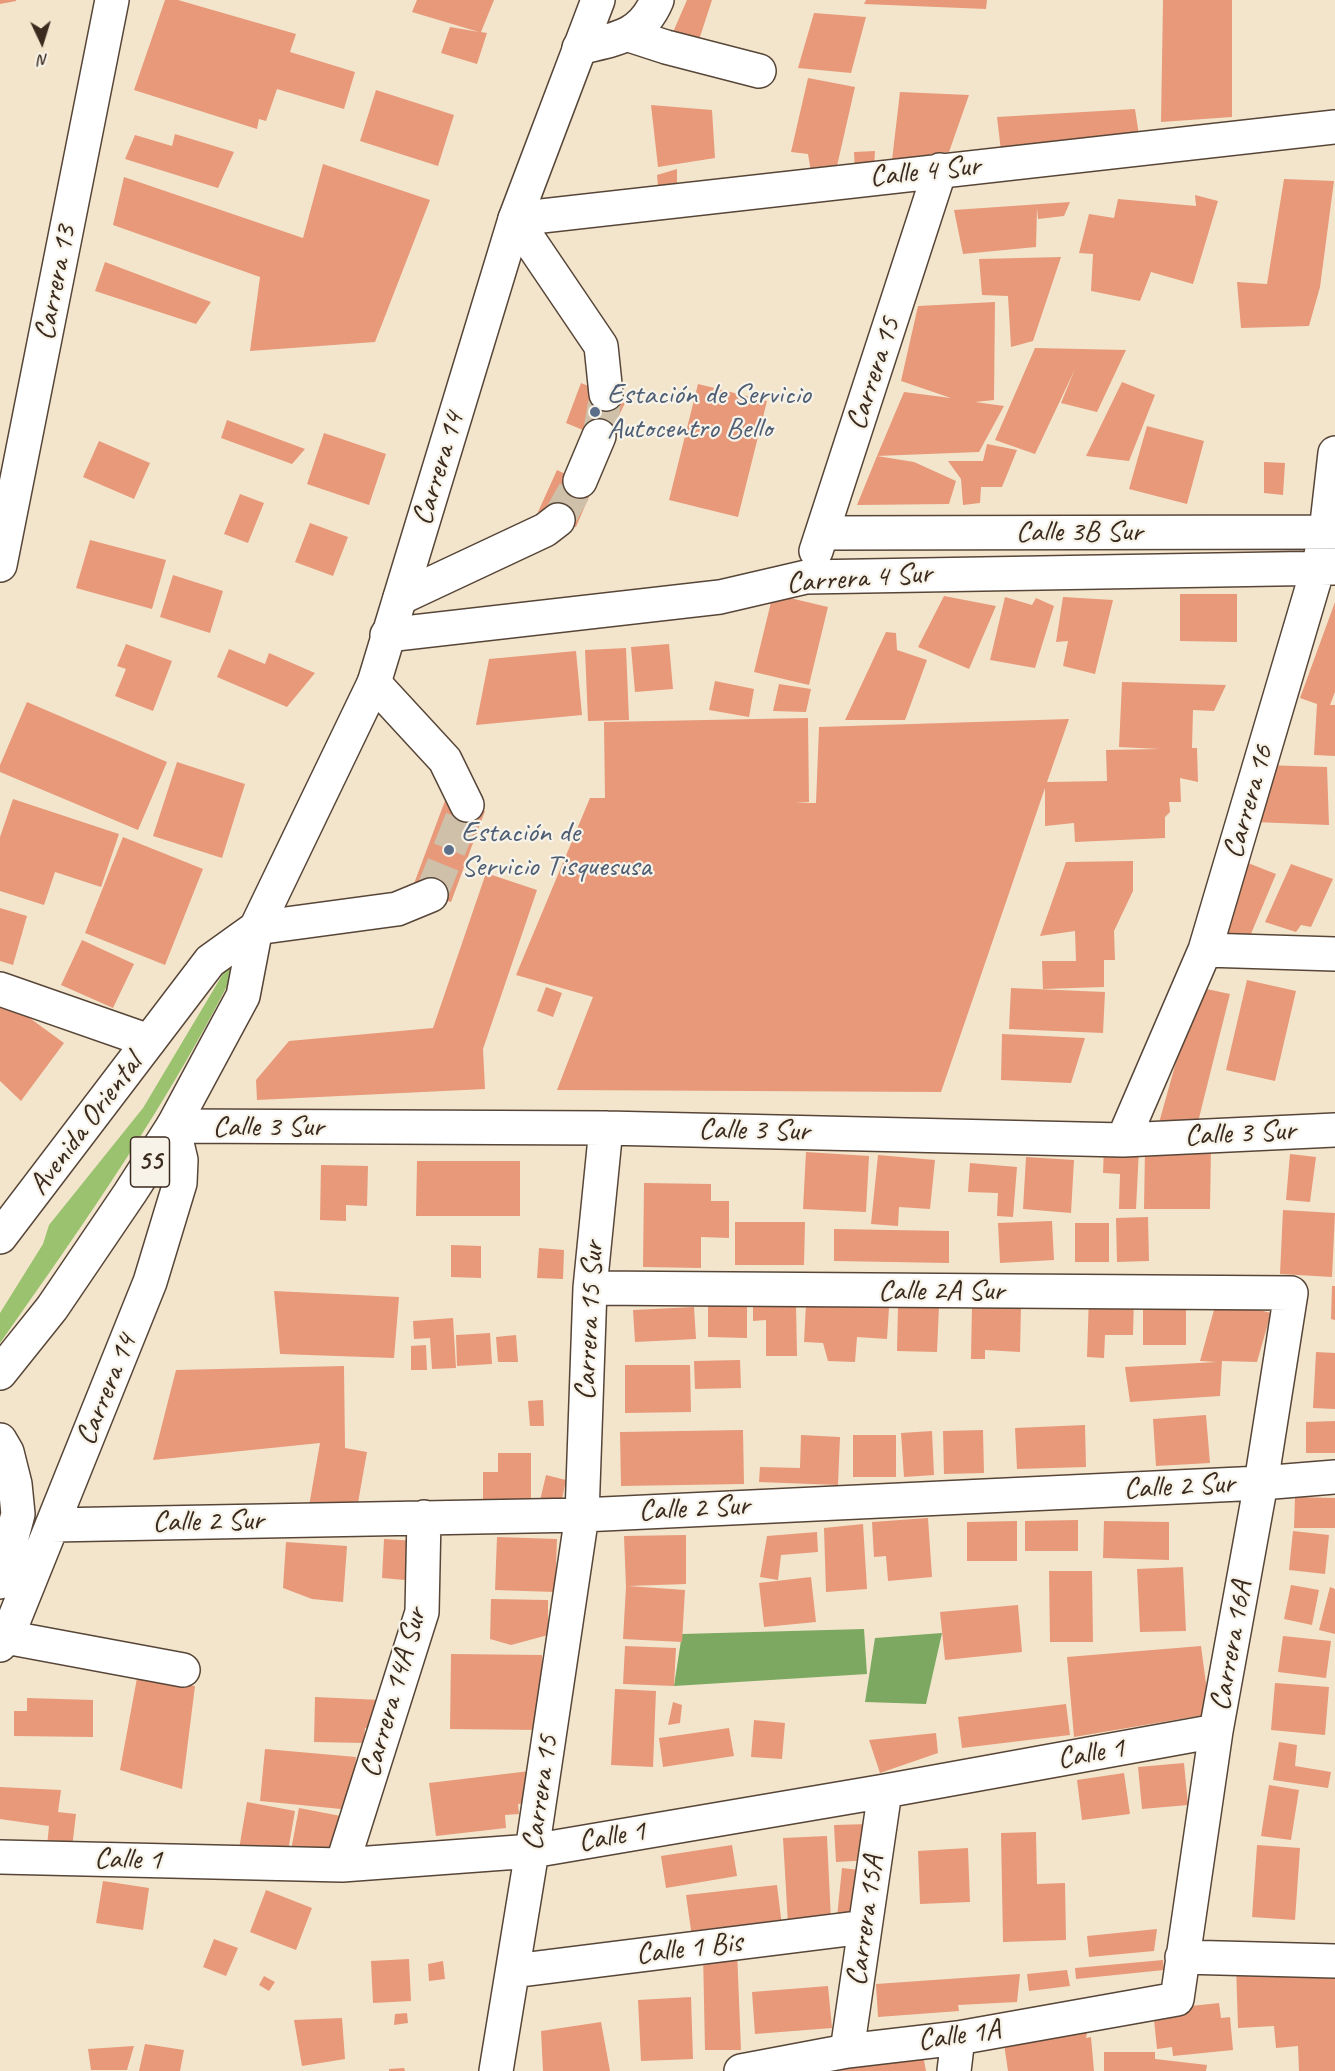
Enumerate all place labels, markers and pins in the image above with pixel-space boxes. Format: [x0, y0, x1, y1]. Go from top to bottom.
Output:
place label: Estación de Servicio Autocentro Bello [607, 377, 811, 448]
marker: Estación de Servicio Autocentro Bello [588, 405, 602, 419]
place label: Estación de Servicio Tisquesusa [461, 815, 651, 886]
marker: Estación de Servicio Tisquesusa [442, 843, 456, 857]

